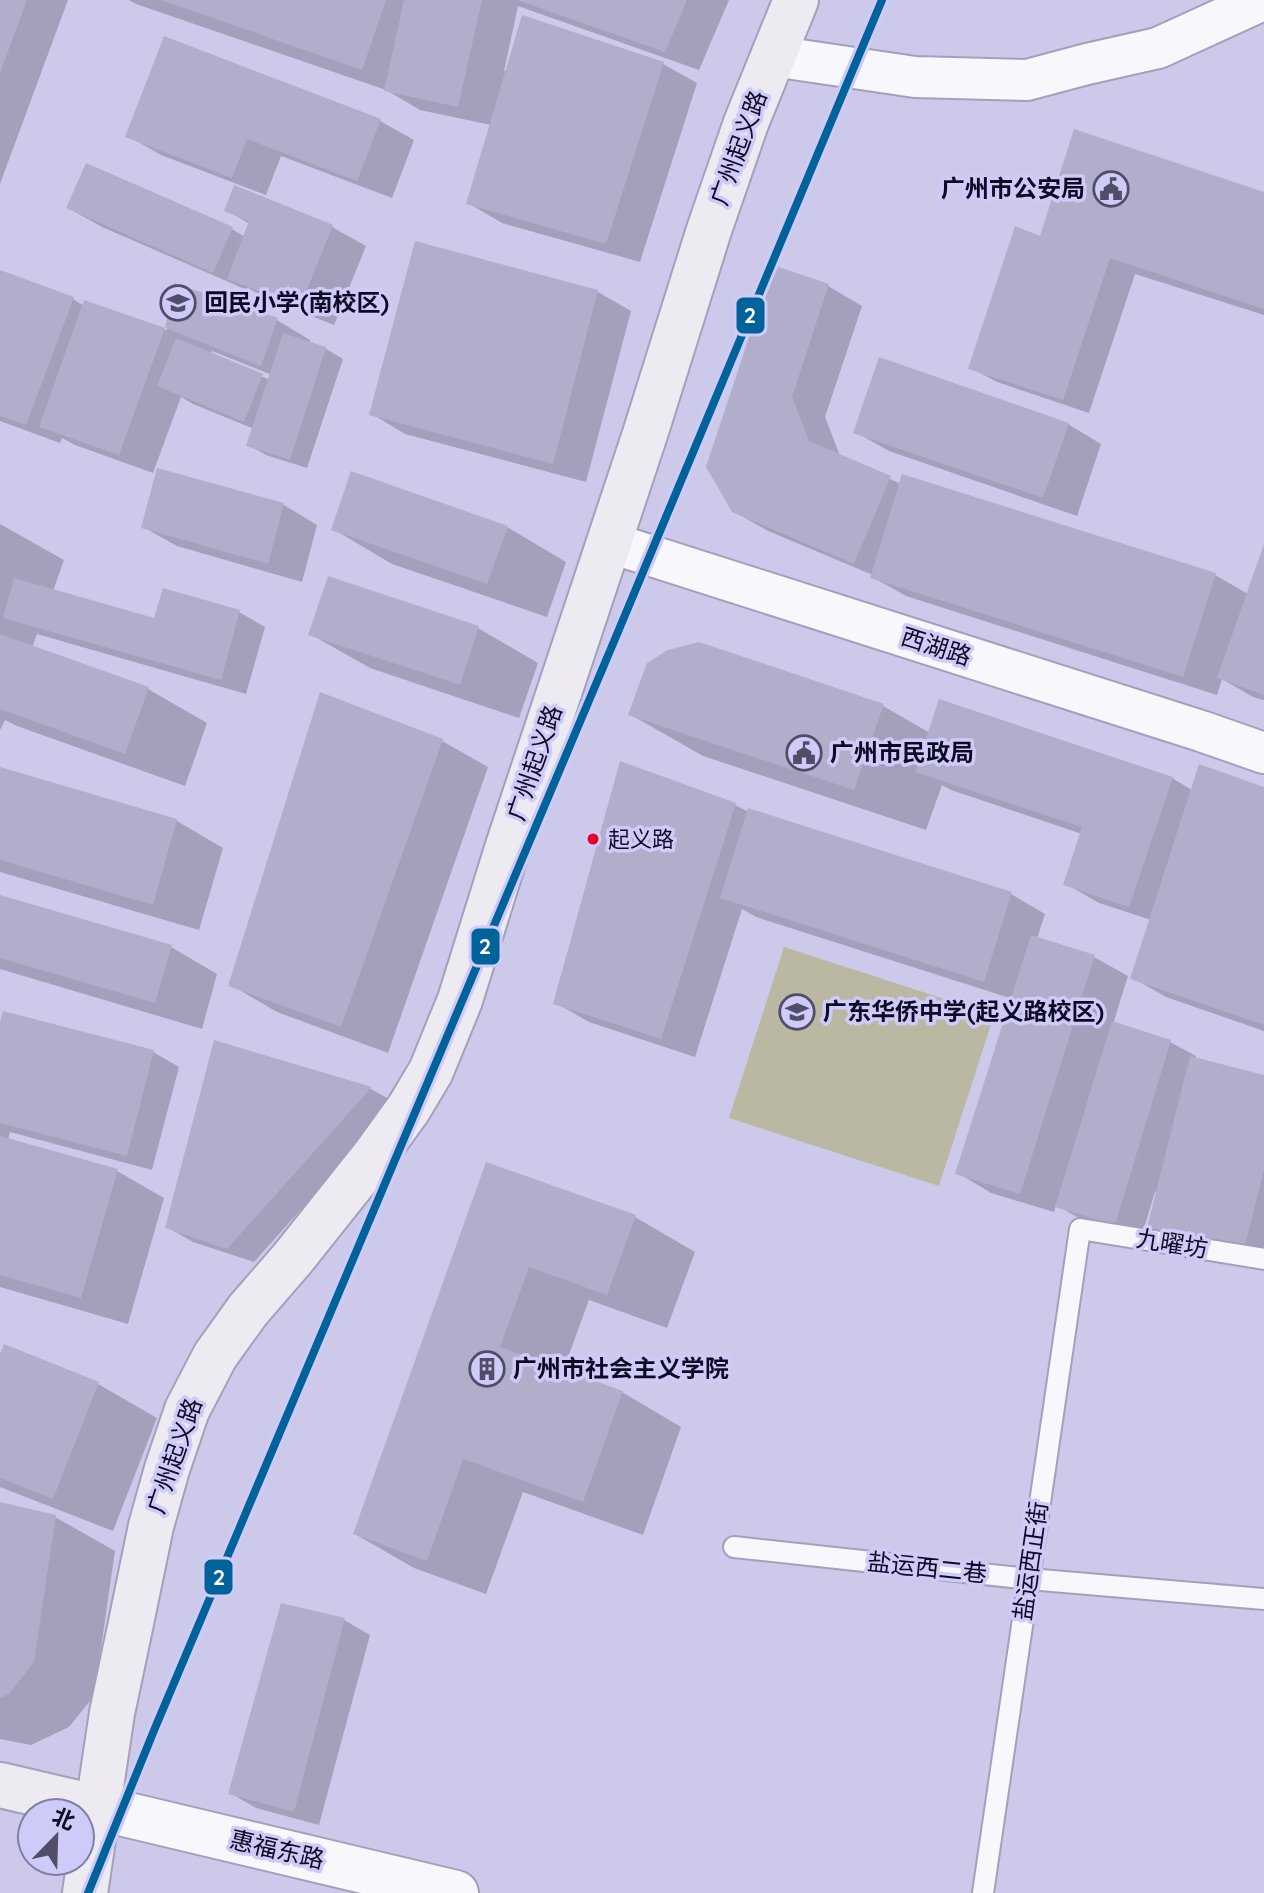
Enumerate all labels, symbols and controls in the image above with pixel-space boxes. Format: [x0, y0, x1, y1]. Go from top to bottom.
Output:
street label: 广州起义路 [703, 86, 773, 209]
public building icon: 广州市公安局 [1092, 170, 1130, 208]
place label: 广州市公安局 [941, 173, 1085, 203]
school or university icon: 回民小学(南校区) [159, 284, 197, 322]
place label: 回民小学(南校区) [204, 287, 389, 317]
line badge: 2 [735, 296, 766, 335]
text: 2 [744, 301, 756, 329]
street label: 西湖路 [897, 621, 975, 671]
street label: 广州起义路 [500, 701, 568, 824]
public building icon: 广州市民政局 [785, 734, 823, 772]
place label: 广州市民政局 [830, 737, 974, 767]
place label: 起义路 [608, 825, 674, 853]
marker: 起义路 [585, 831, 601, 847]
line badge: 2 [470, 927, 501, 966]
text: 2 [479, 932, 491, 960]
school or university icon: 广东华侨中学(起义路校区) [778, 993, 816, 1031]
place label: 广东华侨中学(起义路校区) [823, 996, 1104, 1026]
street label: 九曜坊 [1134, 1223, 1210, 1263]
building icon: 广州市社会主义学院 [468, 1350, 506, 1388]
place label: 广州市社会主义学院 [513, 1353, 729, 1383]
street label: 广州起义路 [140, 1394, 208, 1517]
street label: 盐运西正街 [1007, 1499, 1053, 1622]
street label: 盐运西二巷 [866, 1546, 988, 1588]
line badge: 2 [203, 1558, 234, 1596]
text: 2 [213, 1563, 225, 1591]
north arrow [16, 1797, 96, 1877]
text: 北 [48, 1801, 79, 1836]
street label: 惠福东路 [227, 1824, 327, 1874]

